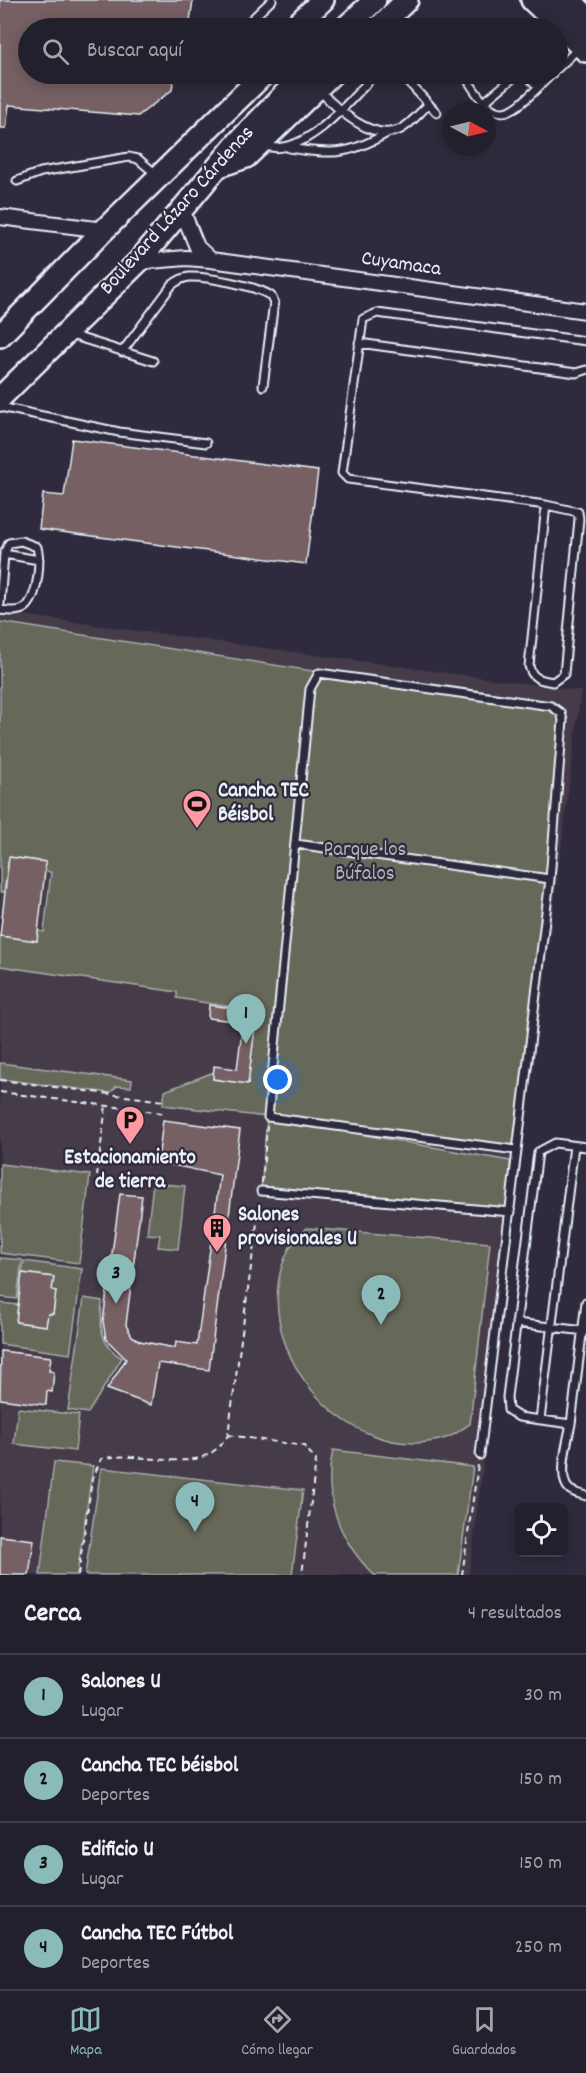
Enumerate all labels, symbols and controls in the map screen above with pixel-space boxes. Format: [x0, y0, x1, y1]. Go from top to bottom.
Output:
search box [18, 18, 568, 84]
icon: search [39, 35, 72, 68]
text: Buscar aquí [87, 36, 182, 67]
north arrow [442, 102, 496, 156]
street label: Boulevard Lázaro Cárdenas [94, 120, 262, 302]
street label: Cuyamaca [359, 245, 444, 286]
place label: Cancha TEC Béisbol [218, 777, 310, 831]
sports icon: Cancha TEC Béisbol [181, 788, 213, 830]
park label: Parque los Búfalos [324, 836, 406, 890]
pin: 1 [226, 994, 266, 1044]
your location [263, 1065, 292, 1094]
parking icon: Estacionamiento de tierra [114, 1104, 146, 1146]
place label: Estacionamiento de tierra [64, 1144, 196, 1198]
place label: Salones provisionales U [238, 1201, 357, 1255]
building icon: Salones provisionales U [201, 1212, 233, 1254]
pin: 3 [96, 1254, 136, 1304]
pin: 2 [362, 1276, 400, 1325]
pin: 4 [176, 1482, 214, 1532]
map controls [514, 1503, 568, 1557]
button: locate [514, 1503, 568, 1557]
text: Cerca [24, 1596, 81, 1633]
text: 4 resultados [468, 1600, 562, 1628]
text: Salones U [81, 1667, 161, 1698]
text: 1 [41, 1682, 46, 1710]
text: 30 m [524, 1682, 562, 1710]
text: Lugar [81, 1698, 123, 1726]
text: Cancha TEC béisbol [81, 1751, 238, 1782]
text: 2 [39, 1766, 48, 1794]
text: 150 m [519, 1766, 562, 1794]
text: Deportes [81, 1782, 150, 1810]
text: Edificio U [81, 1835, 154, 1866]
text: 3 [39, 1850, 48, 1878]
text: 150 m [519, 1850, 562, 1878]
text: Lugar [81, 1866, 123, 1894]
text: Cancha TEC Fútbol [81, 1919, 233, 1950]
text: 4 [39, 1934, 48, 1962]
text: 250 m [515, 1934, 562, 1962]
text: Deportes [81, 1950, 150, 1978]
tab: Mapa [69, 2003, 102, 2062]
tab: Cómo llegar [241, 2003, 313, 2062]
tab: Guardados [452, 2003, 517, 2062]

